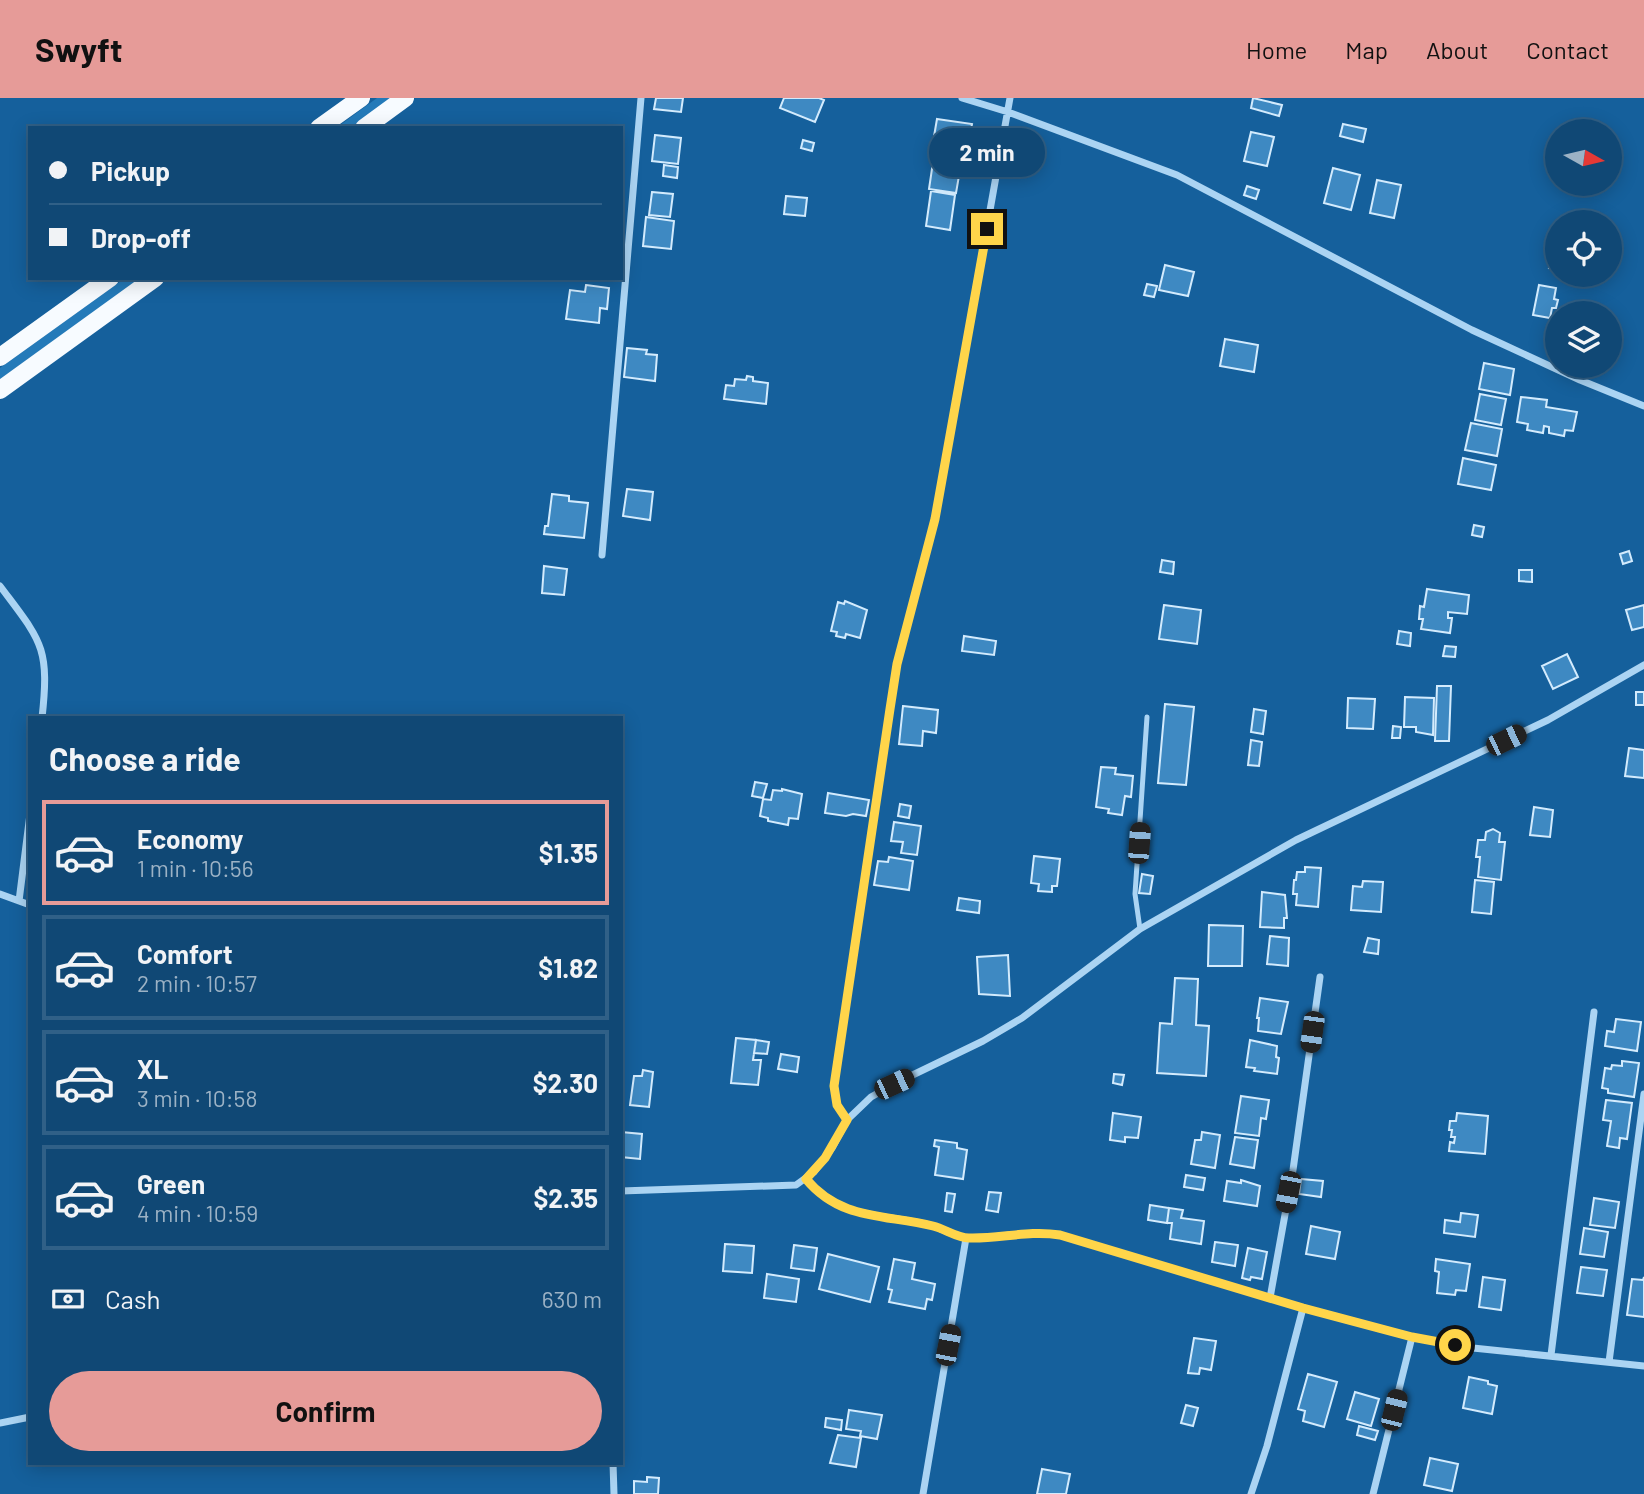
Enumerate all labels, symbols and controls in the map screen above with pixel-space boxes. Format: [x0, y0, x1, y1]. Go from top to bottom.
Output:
text: Swyft [35, 29, 122, 69]
text: Home [1246, 35, 1307, 64]
text: Map [1345, 35, 1388, 64]
text: About [1426, 35, 1488, 64]
text: Contact [1526, 35, 1609, 64]
north arrow [1545, 119, 1622, 196]
map controls [1545, 119, 1622, 378]
callout: 2 min [929, 128, 1045, 176]
text: 2 min [959, 138, 1015, 166]
text: Pickup [91, 155, 170, 186]
button: locate [1545, 210, 1622, 287]
route end [971, 213, 1003, 245]
text: Drop-off [91, 222, 191, 253]
button: layers [1545, 301, 1622, 378]
car [1483, 721, 1530, 759]
text: Choose a ride [49, 739, 241, 777]
icon: car [53, 821, 116, 884]
car [1128, 821, 1151, 865]
text: Economy [137, 823, 243, 854]
text: $1.35 [539, 837, 598, 868]
text: 1 min · 10:56 [137, 854, 253, 882]
icon: car [53, 936, 116, 999]
text: Comfort [137, 938, 233, 969]
text: $1.82 [538, 952, 598, 983]
text: 2 min · 10:57 [137, 969, 257, 997]
car [1299, 1010, 1326, 1054]
icon: car [53, 1051, 116, 1114]
text: XL [137, 1053, 168, 1084]
car [871, 1066, 918, 1102]
text: $2.30 [533, 1067, 598, 1098]
text: 3 min · 10:58 [137, 1084, 257, 1112]
icon: car [53, 1166, 116, 1229]
text: Green [137, 1168, 205, 1199]
car [1274, 1169, 1303, 1215]
text: $2.35 [533, 1182, 598, 1213]
text: 4 min · 10:59 [137, 1199, 258, 1227]
icon: cash [49, 1280, 87, 1318]
text: Cash [105, 1283, 160, 1314]
text: 630 m [542, 1285, 602, 1313]
car [934, 1322, 963, 1368]
route start [1439, 1329, 1471, 1361]
button: Confirm [49, 1371, 602, 1451]
car [1379, 1387, 1410, 1433]

